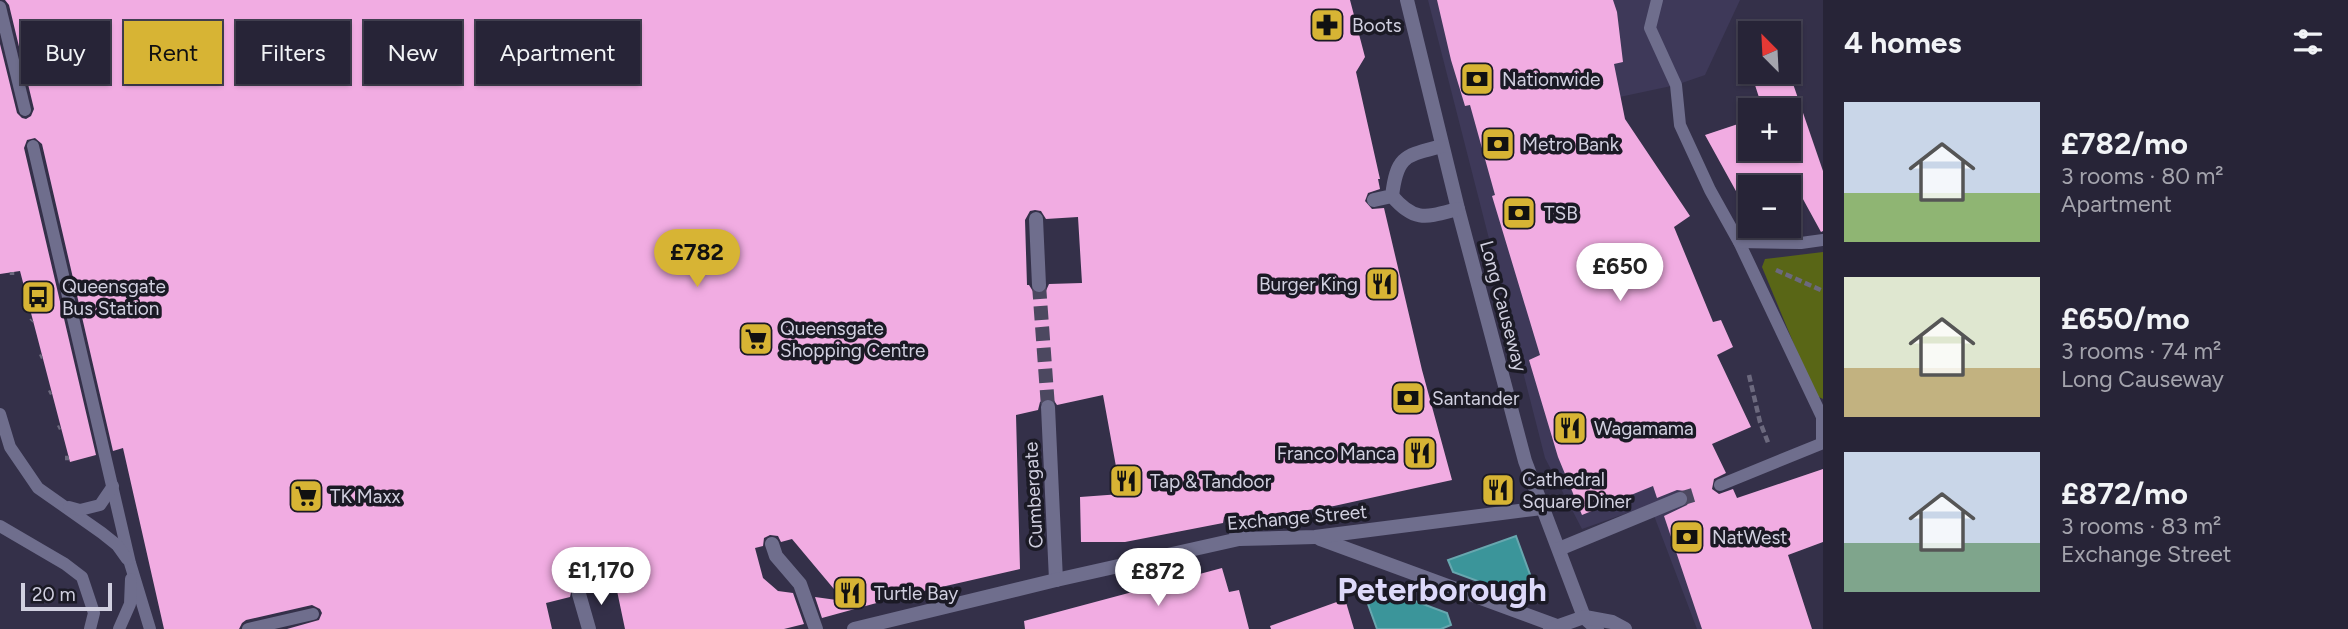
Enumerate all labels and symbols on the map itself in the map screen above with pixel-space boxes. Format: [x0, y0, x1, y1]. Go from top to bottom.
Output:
pharmacy icon: Boots [1308, 6, 1346, 44]
place label: Boots [1352, 14, 1402, 37]
north arrow [1738, 21, 1801, 84]
bank icon: Nationwide [1458, 60, 1496, 98]
place label: Nationwide [1502, 68, 1600, 91]
bank icon: Metro Bank [1479, 125, 1517, 163]
place label: Metro Bank [1522, 133, 1620, 156]
bank icon: TSB [1500, 194, 1538, 232]
place label: TSB [1544, 202, 1578, 225]
pin: £782 [656, 230, 738, 289]
street label: Long Causeway [1475, 238, 1532, 374]
pin: £650 [1579, 244, 1661, 303]
restaurant icon: Burger King [1363, 265, 1401, 303]
place label: Burger King [1259, 273, 1358, 296]
place label: Queensgate Bus Station [62, 275, 166, 320]
bus stop icon: Queensgate Bus Station [19, 278, 57, 316]
place label: Queensgate Shopping Centre [780, 317, 925, 362]
supermarket icon: Queensgate Shopping Centre [737, 320, 775, 358]
bank icon: Santander [1389, 379, 1427, 417]
place label: Santander [1432, 387, 1520, 410]
restaurant icon: Wagamama [1551, 409, 1589, 447]
place label: Wagamama [1594, 417, 1694, 440]
restaurant icon: Franco Manca [1401, 434, 1439, 472]
street label: Cumbergate [1019, 441, 1048, 549]
place label: Franco Manca [1277, 442, 1396, 465]
restaurant icon: Tap & Tandoor [1107, 462, 1145, 500]
place label: Cathedral Square Diner [1522, 468, 1632, 513]
place label: Tap & Tandoor [1150, 470, 1272, 493]
restaurant icon: Cathedral Square Diner [1479, 471, 1517, 509]
supermarket icon: TK Maxx [287, 477, 325, 515]
place label: TK Maxx [330, 485, 401, 508]
street label: Exchange Street [1226, 500, 1368, 535]
bank icon: NatWest [1668, 518, 1706, 556]
place label: NatWest [1712, 526, 1787, 549]
pin: £1,170 [544, 548, 658, 607]
pin: £872 [1117, 548, 1199, 608]
district label: Peterborough [1337, 570, 1547, 609]
restaurant icon: Turtle Bay [831, 574, 869, 612]
scale bar [21, 580, 112, 612]
place label: Turtle Bay [874, 582, 958, 605]

